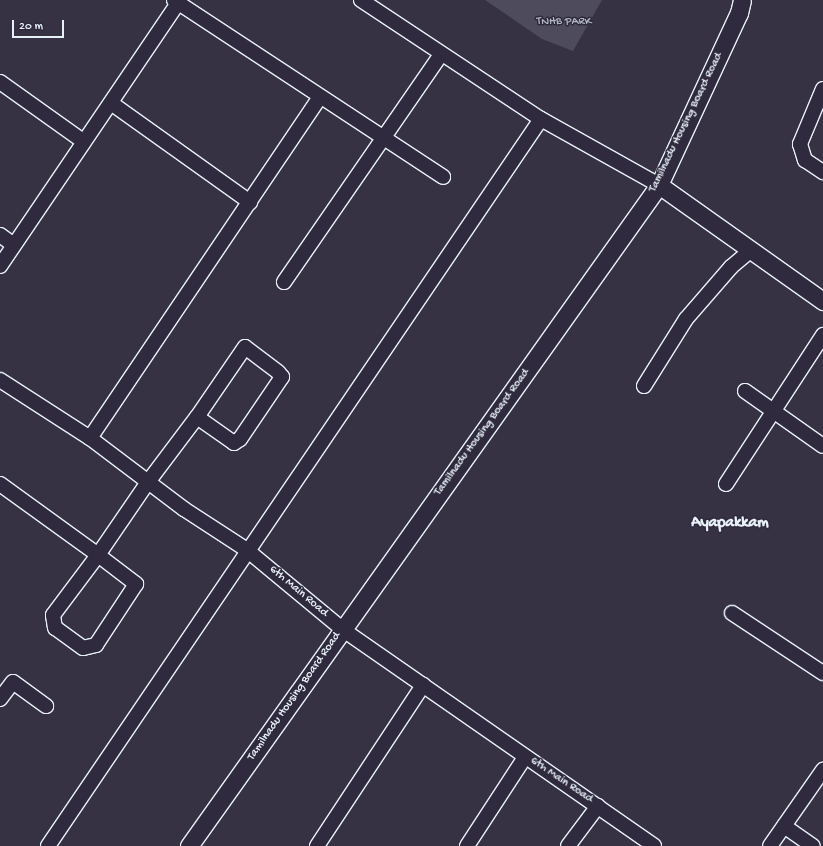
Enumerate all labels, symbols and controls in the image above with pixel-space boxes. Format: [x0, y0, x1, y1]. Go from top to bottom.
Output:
scale bar [14, 12, 66, 38]
park label: TNHB PARK [537, 16, 591, 30]
text: 20 m [19, 20, 43, 34]
street label: Tamilnadu Housing Board Road [647, 51, 727, 195]
street label: Tamilnadu Housing Board Road [432, 367, 534, 499]
district label: Ayapakkam [691, 514, 769, 534]
street label: 6th Main Road [266, 563, 330, 621]
street label: Tamilnadu Housing Board Road [245, 630, 345, 764]
street label: 6th Main Road [527, 755, 595, 807]

